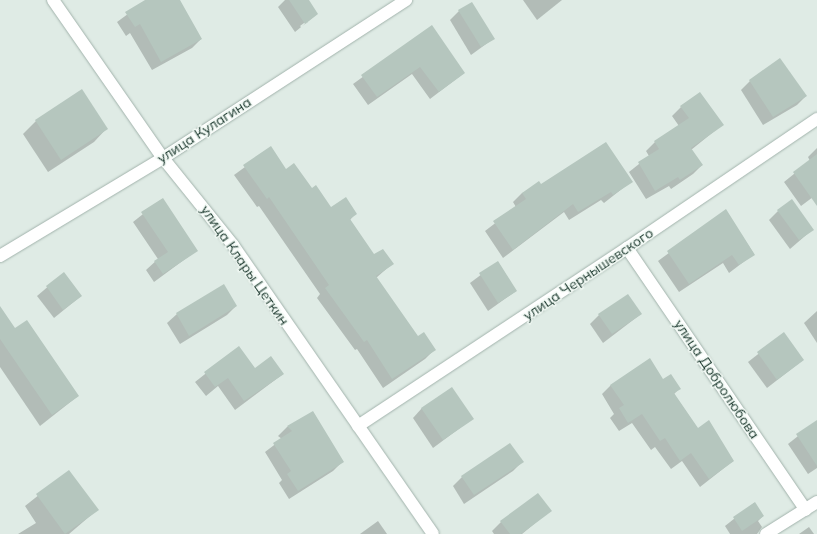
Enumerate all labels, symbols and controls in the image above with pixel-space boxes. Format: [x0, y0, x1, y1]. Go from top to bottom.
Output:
street label: улица Кулагина [154, 93, 254, 167]
street label: улица Клары Цеткин [197, 202, 293, 328]
street label: улица Чернышевского [520, 224, 656, 324]
street label: улица Добролюбова [671, 316, 763, 442]

